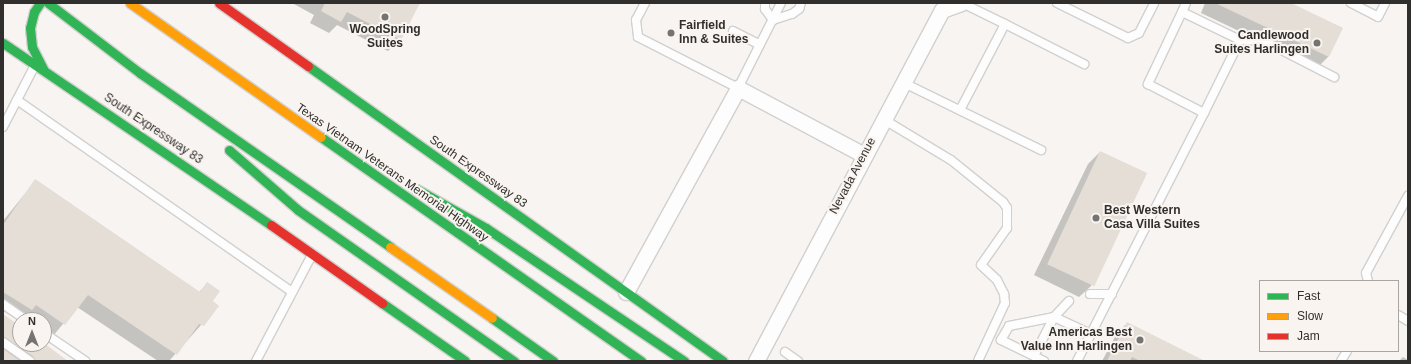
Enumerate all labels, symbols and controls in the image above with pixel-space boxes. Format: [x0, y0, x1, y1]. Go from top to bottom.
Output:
marker: WoodSpring Suites [380, 12, 390, 22]
place label: Fairfield Inn & Suites [679, 19, 748, 47]
place label: WoodSpring Suites [349, 23, 421, 51]
marker: Fairfield Inn & Suites [666, 28, 676, 38]
place label: Candlewood Suites Harlingen [1214, 29, 1309, 57]
marker: Candlewood Suites Harlingen [1312, 38, 1322, 48]
street label: South Expressway 83 [101, 91, 205, 167]
street label: Texas Vietnam Veterans Memorial Highway [293, 101, 491, 245]
street label: South Expressway 83 [426, 133, 530, 211]
street label: Nevada Avenue [827, 135, 879, 217]
place label: Best Western Casa Villa Suites [1104, 204, 1200, 232]
marker: Best Western Casa Villa Suites [1091, 213, 1101, 223]
legend [1259, 280, 1399, 352]
text: Fast [1297, 289, 1320, 303]
text: Slow [1297, 309, 1323, 323]
north arrow [12, 312, 52, 352]
text: N [28, 315, 36, 327]
place label: Americas Best Value Inn Harlingen [1021, 326, 1132, 354]
text: Jam [1297, 329, 1320, 343]
marker: Americas Best Value Inn Harlingen [1135, 335, 1145, 345]

